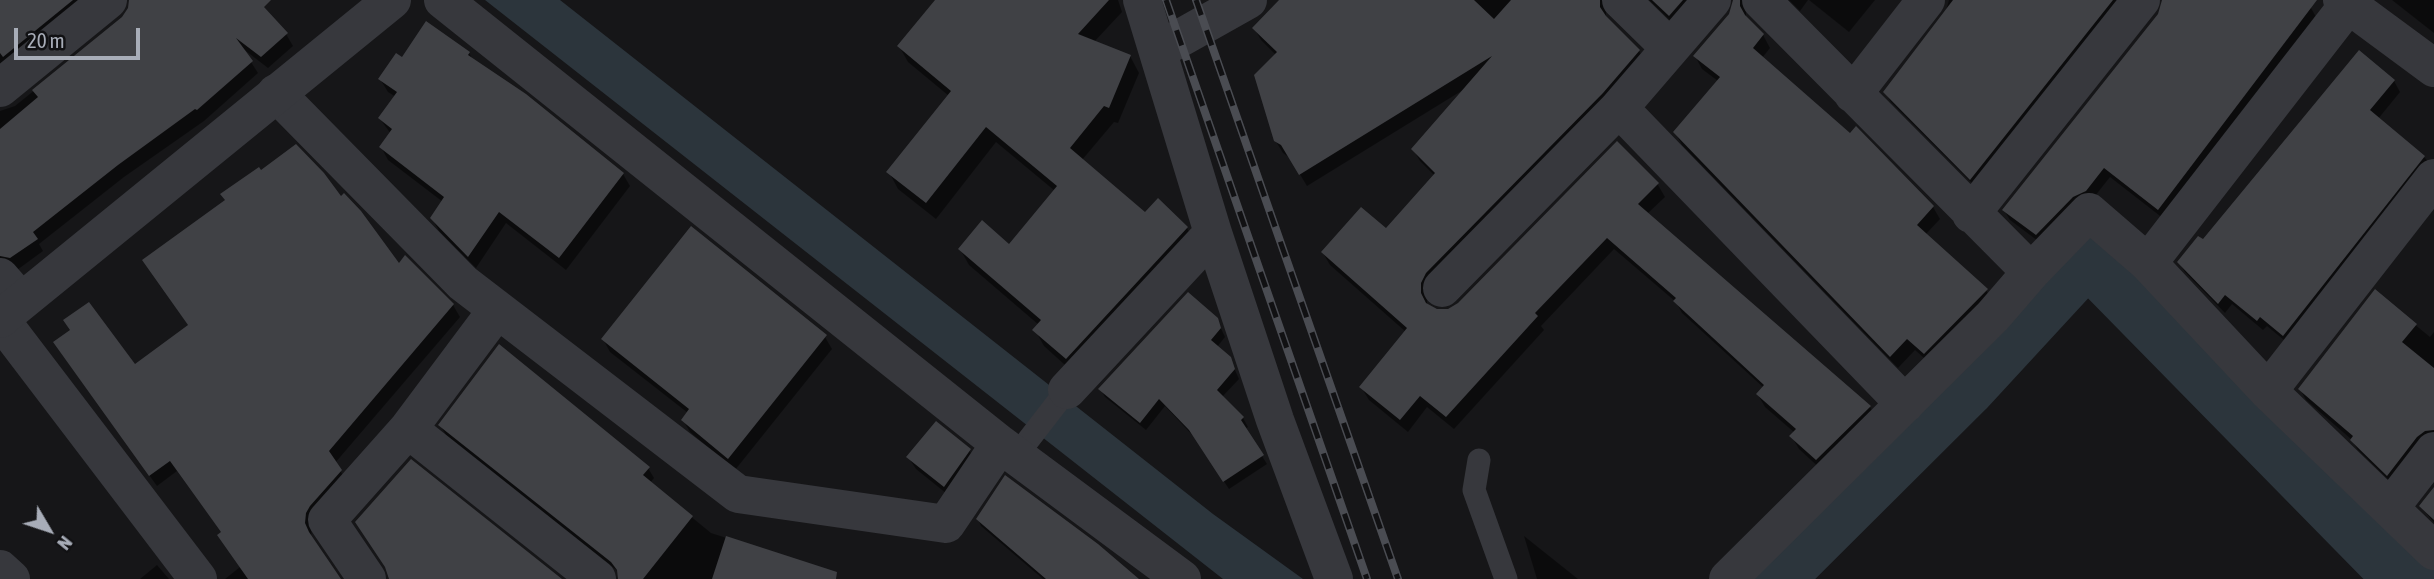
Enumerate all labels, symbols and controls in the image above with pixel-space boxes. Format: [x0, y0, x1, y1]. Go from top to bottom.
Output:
scale bar [18, 14, 144, 58]
text: 20 m [27, 28, 65, 52]
north arrow [14, 495, 84, 565]
text: N [53, 532, 77, 554]

